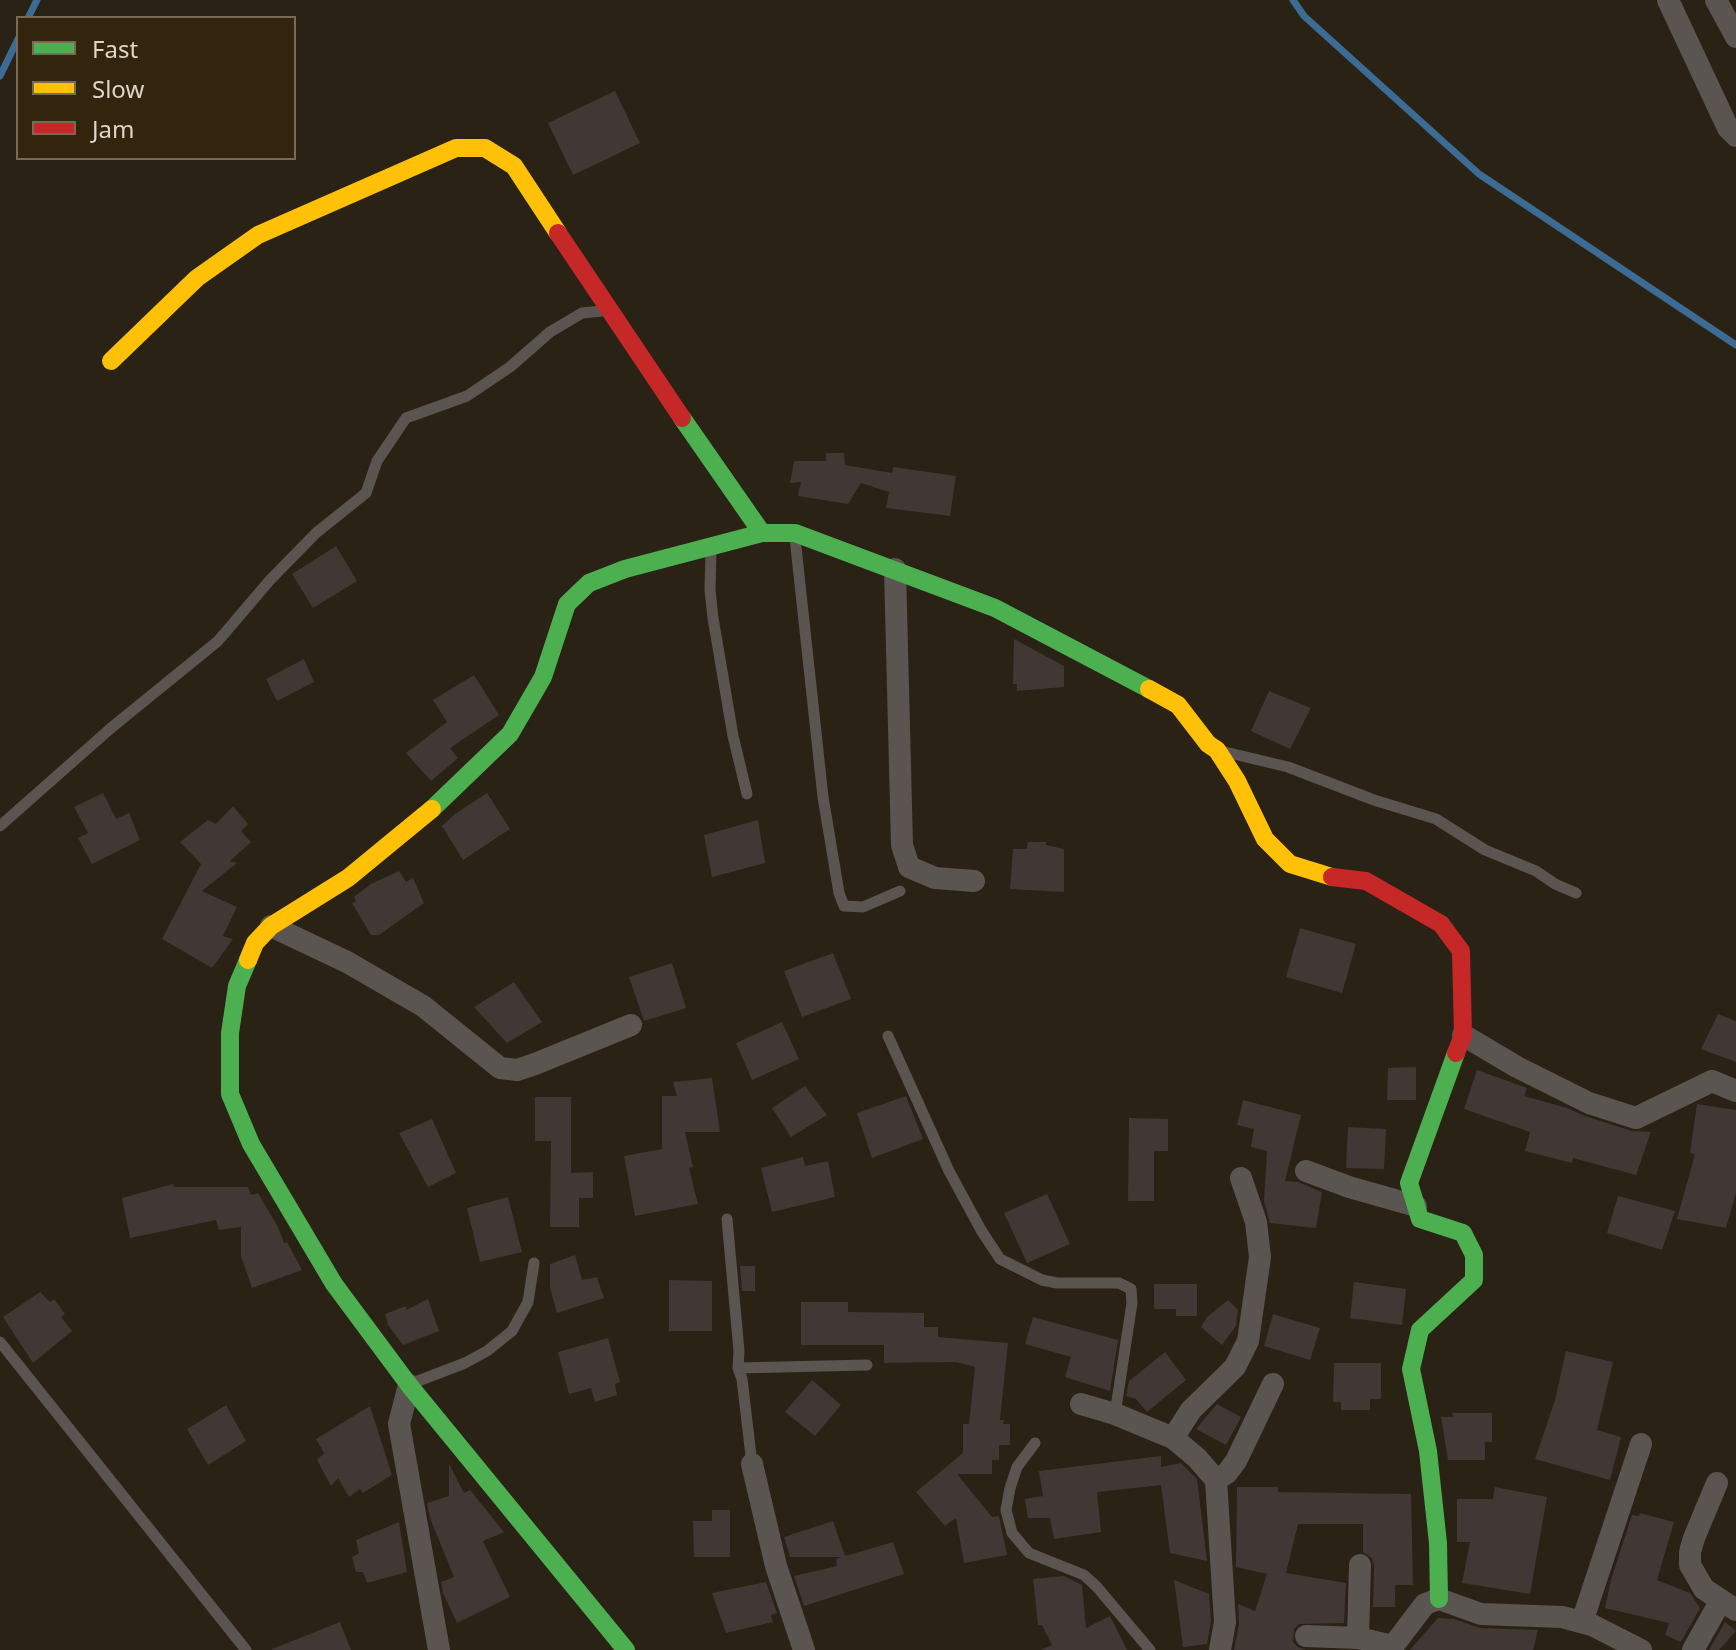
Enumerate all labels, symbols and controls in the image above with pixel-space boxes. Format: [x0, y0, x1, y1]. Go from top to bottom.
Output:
legend [16, 16, 296, 160]
text: Fast [92, 32, 138, 65]
text: Slow [92, 72, 144, 105]
text: Jam [92, 112, 134, 145]

